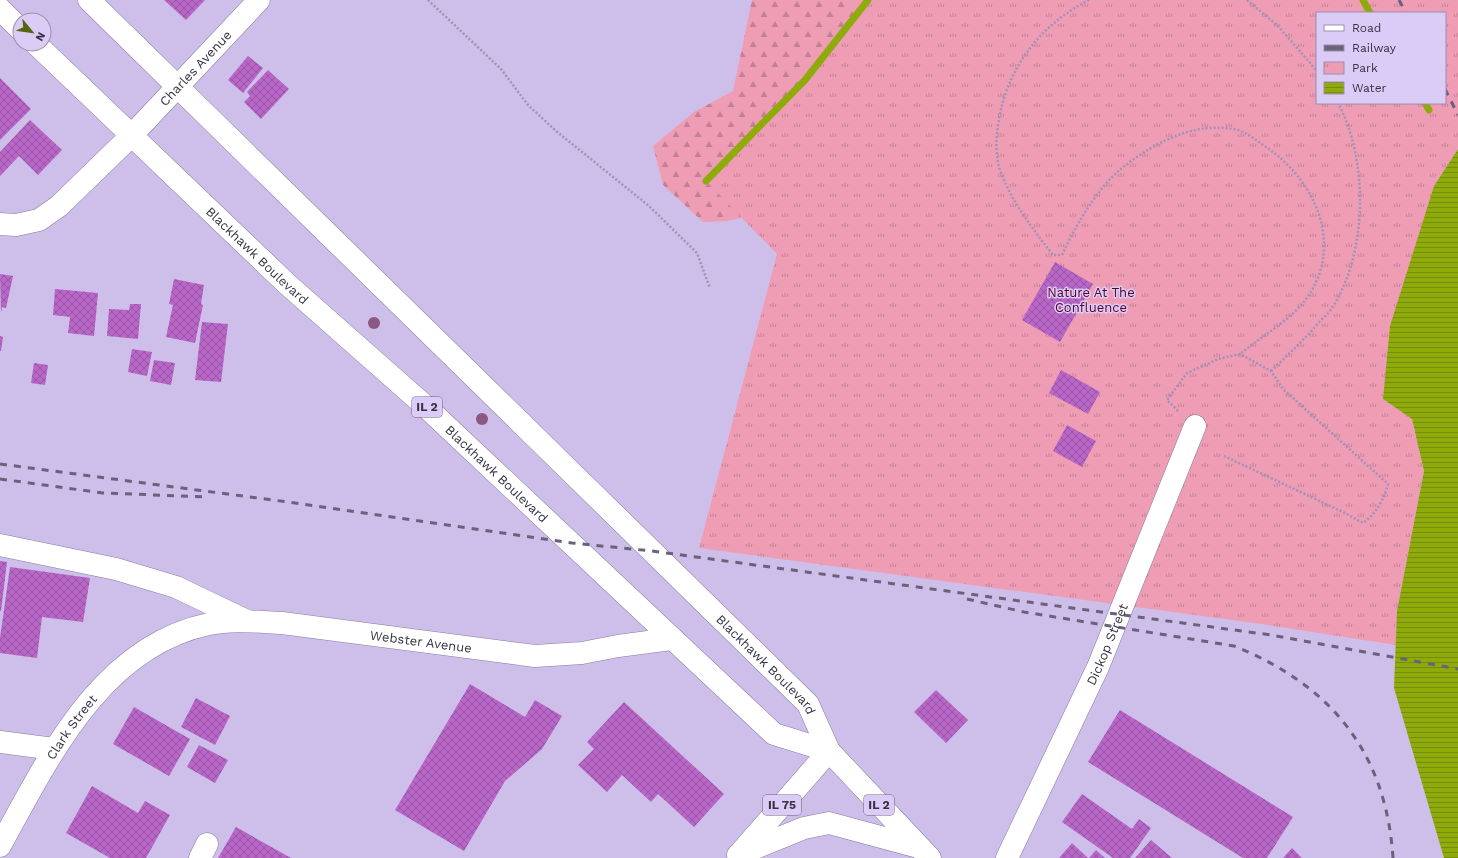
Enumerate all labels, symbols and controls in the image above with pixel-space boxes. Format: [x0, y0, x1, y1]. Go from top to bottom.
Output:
north arrow [12, 12, 52, 52]
legend [1316, 12, 1446, 104]
text: Road [1352, 21, 1381, 35]
street label: Charles Avenue [156, 27, 234, 109]
text: N [33, 30, 48, 43]
text: Railway [1352, 41, 1397, 55]
text: Park [1352, 61, 1378, 75]
text: Water [1352, 81, 1387, 95]
street label: Blackhawk Boulevard [203, 203, 312, 307]
park label: Nature At The Confluence [1047, 285, 1135, 315]
road number: IL 2 [412, 397, 442, 417]
street label: Blackhawk Boulevard [442, 422, 551, 525]
street label: Dickop Street [1083, 601, 1130, 687]
street label: Blackhawk Boulevard [714, 611, 819, 716]
street label: Webster Avenue [369, 627, 473, 655]
street label: Clark Street [43, 691, 100, 762]
road number: IL 75 [763, 795, 801, 815]
road number: IL 2 [864, 795, 894, 815]

